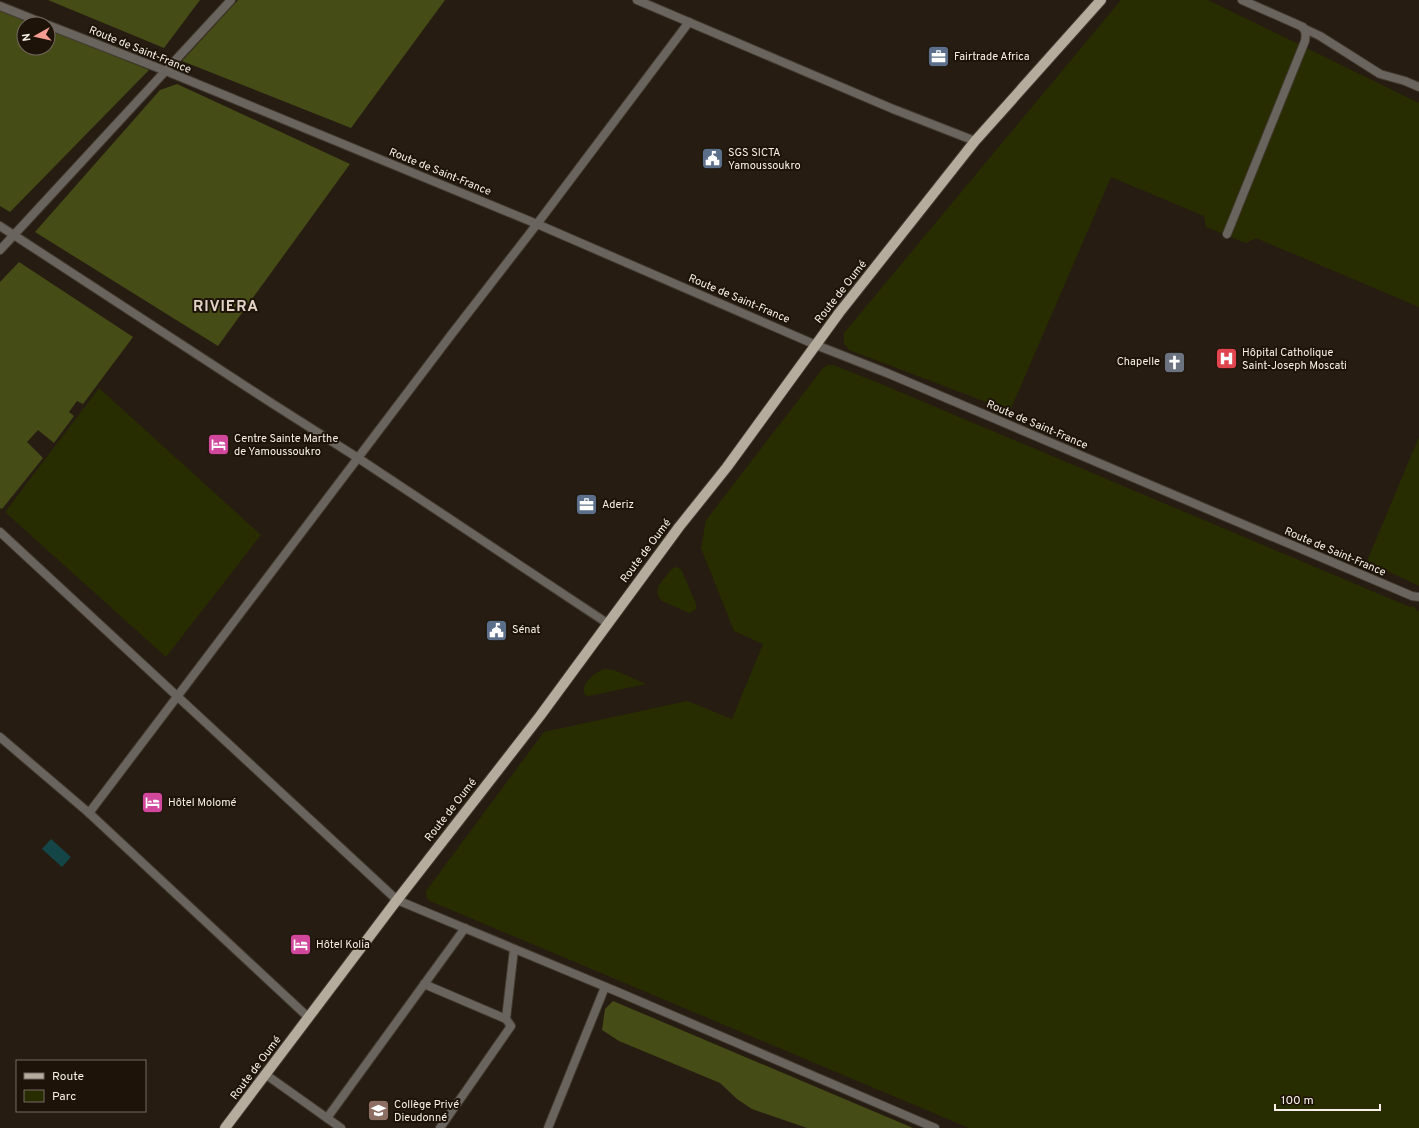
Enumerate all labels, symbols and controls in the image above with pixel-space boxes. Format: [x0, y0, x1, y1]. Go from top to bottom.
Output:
north arrow [16, 16, 56, 56]
street label: Route de Saint-France [87, 23, 193, 77]
text: N [20, 32, 35, 42]
office icon: Fairtrade Africa [926, 44, 952, 70]
place label: Fairtrade Africa [954, 50, 1030, 64]
street label: Route de Saint-France [387, 145, 493, 199]
public building icon: SGS SICTA Yamoussoukro [700, 146, 726, 172]
place label: SGS SICTA Yamoussoukro [728, 146, 801, 173]
street label: Route de Oumé [812, 258, 870, 326]
street label: Route de Saint-France [686, 271, 792, 327]
district label: RIVIERA [193, 298, 259, 317]
hospital icon: Hôpital Catholique Saint-Joseph Moscati [1213, 346, 1239, 372]
place label: Hôpital Catholique Saint-Joseph Moscati [1242, 346, 1347, 373]
church icon: Chapelle [1162, 349, 1188, 375]
place label: Chapelle [1117, 355, 1160, 369]
street label: Route de Saint-France [984, 397, 1090, 453]
hotel icon: Centre Sainte Marthe de Yamoussoukro [206, 432, 232, 458]
place label: Centre Sainte Marthe de Yamoussoukro [234, 432, 338, 459]
office icon: Aderiz [574, 492, 600, 518]
place label: Aderiz [602, 498, 634, 512]
street label: Route de Oumé [617, 516, 675, 586]
street label: Route de Saint-France [1282, 524, 1388, 580]
public building icon: Sénat [483, 617, 509, 643]
place label: Sénat [512, 623, 540, 637]
street label: Route de Oumé [422, 776, 480, 844]
hotel icon: Hôtel Molomé [139, 790, 165, 816]
place label: Hôtel Molomé [168, 796, 237, 810]
hotel icon: Hôtel Kolia [287, 932, 313, 958]
place label: Hôtel Kolia [316, 938, 370, 952]
street label: Route de Oumé [227, 1033, 285, 1103]
legend [16, 1060, 146, 1112]
text: Route [52, 1069, 84, 1085]
scale bar [1275, 1086, 1380, 1112]
text: Parc [52, 1089, 76, 1105]
text: 100 m [1281, 1093, 1314, 1109]
school or university icon: Collège Privé Dieudonné [365, 1098, 391, 1124]
place label: Collège Privé Dieudonné [394, 1098, 459, 1125]

